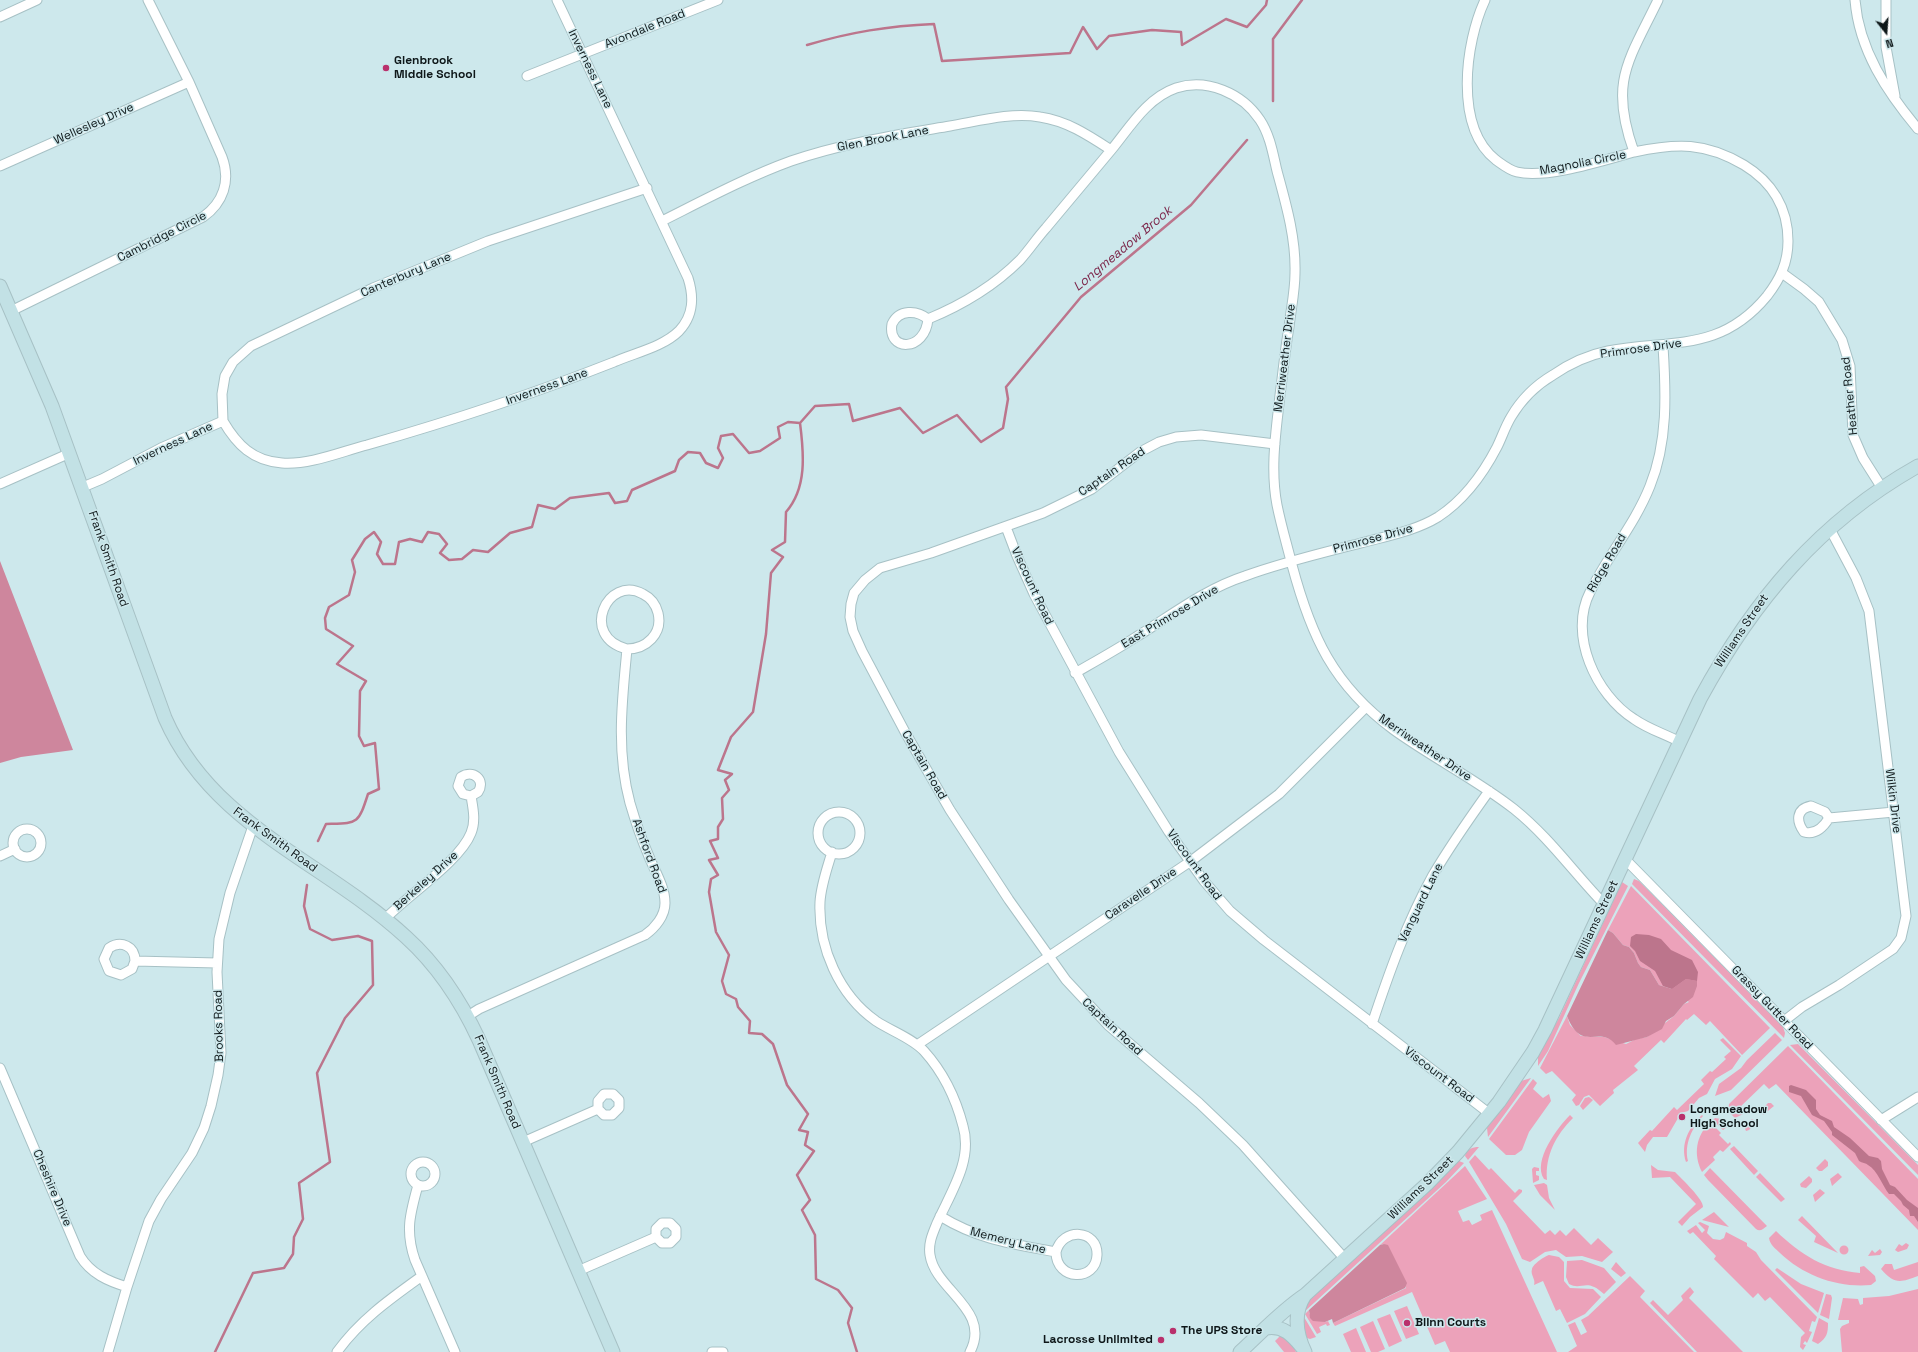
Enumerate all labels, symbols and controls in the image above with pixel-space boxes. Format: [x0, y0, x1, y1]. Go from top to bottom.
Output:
street label: Avondale Road [603, 6, 687, 52]
north arrow [1866, 12, 1906, 52]
street label: Inverness Lane [565, 27, 615, 111]
text: N [1884, 36, 1895, 51]
place label: Glenbrook Middle School [394, 54, 476, 82]
marker: Glenbrook Middle School [381, 63, 391, 73]
street label: Wellesley Drive [52, 100, 136, 148]
street label: Glen Brook Lane [836, 123, 930, 155]
street label: Magnolia Circle [1539, 148, 1627, 178]
water label: Longmeadow Brook [1071, 203, 1175, 295]
street label: Cambridge Circle [115, 208, 209, 266]
street label: Canterbury Lane [359, 249, 453, 301]
street label: Merriweather Drive [1271, 303, 1299, 413]
street label: Primrose Drive [1599, 336, 1683, 362]
street label: Heather Road [1839, 356, 1861, 436]
street label: Inverness Lane [504, 366, 590, 408]
street label: Inverness Lane [131, 419, 215, 469]
street label: Captain Road [1076, 444, 1148, 500]
street label: Frank Smith Road [85, 509, 131, 609]
street label: Primrose Drive [1332, 521, 1414, 557]
street label: Ridge Road [1584, 531, 1630, 595]
street label: Viscount Road [1008, 545, 1056, 627]
street label: East Primrose Drive [1119, 582, 1221, 652]
street label: Williams Street [1712, 592, 1772, 670]
street label: Merriweather Drive [1376, 712, 1474, 784]
street label: Captain Road [898, 728, 950, 802]
street label: Wilkin Drive [1882, 768, 1904, 834]
street label: Frank Smith Road [230, 805, 320, 875]
street label: Ashford Road [629, 817, 669, 895]
street label: Viscount Road [1164, 827, 1224, 903]
street label: Berkeley Drive [391, 848, 461, 914]
street label: Vanguard Lane [1396, 861, 1446, 945]
street label: Caravelle Drive [1102, 865, 1180, 923]
street label: Williams Street [1572, 878, 1622, 962]
street label: Grassy Gutter Road [1728, 963, 1816, 1053]
street label: Brooks Road [211, 990, 227, 1062]
street label: Captain Road [1079, 995, 1145, 1059]
street label: Frank Smith Road [471, 1033, 523, 1131]
street label: Viscount Road [1401, 1044, 1477, 1106]
place label: Longmeadow High School [1690, 1103, 1767, 1131]
marker: Longmeadow High School [1677, 1112, 1687, 1122]
street label: Cheshire Drive [29, 1147, 75, 1229]
street label: Williams Street [1385, 1153, 1457, 1223]
street label: Memery Lane [969, 1225, 1047, 1257]
place label: Blinn Courts [1415, 1316, 1486, 1330]
marker: Blinn Courts [1402, 1318, 1412, 1328]
place label: The UPS Store [1181, 1324, 1262, 1338]
marker: The UPS Store [1168, 1326, 1178, 1336]
place label: Lacrosse Unlimited [1043, 1333, 1153, 1347]
marker: Lacrosse Unlimited [1156, 1335, 1166, 1345]

